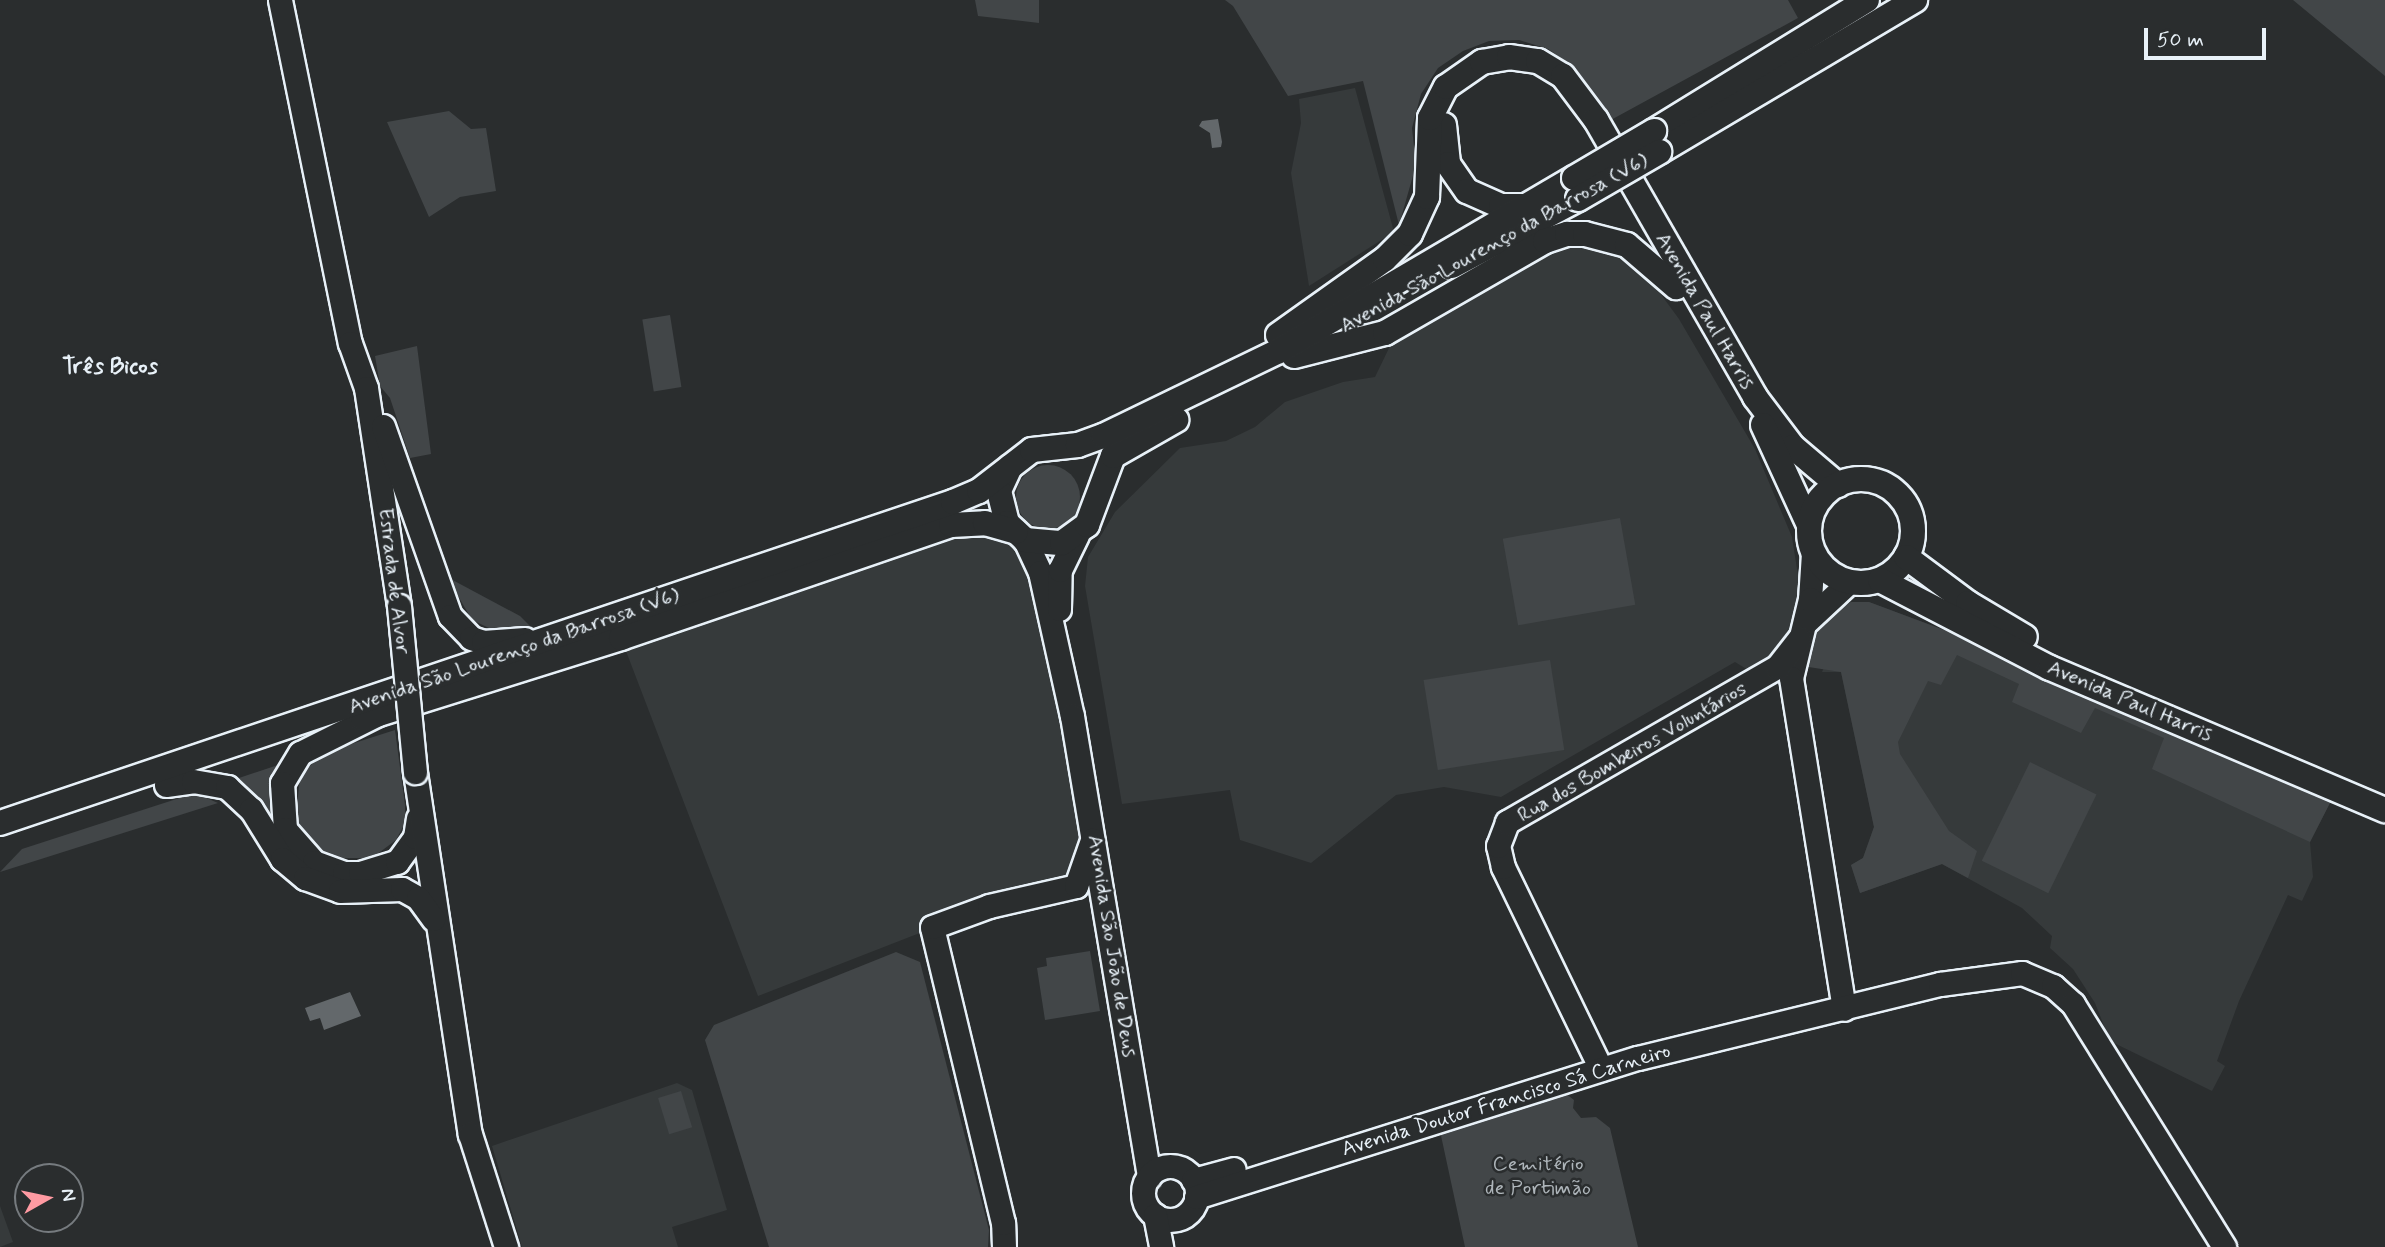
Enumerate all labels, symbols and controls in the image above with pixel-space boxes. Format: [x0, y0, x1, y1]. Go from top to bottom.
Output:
scale bar [2147, 14, 2270, 58]
text: 50 m [2157, 26, 2204, 54]
street label: Avenida São Lourenço da Barrosa (V6) [1339, 149, 1649, 337]
street label: Avenida Paul Harris [1651, 229, 1759, 393]
district label: Três Bicos [62, 353, 158, 381]
street label: Estrada de Alvor [373, 507, 415, 655]
street label: Avenida São Lourenço da Barrosa (V6) [348, 584, 680, 718]
street label: Avenida Paul Harris [2045, 655, 2215, 747]
street label: Rua dos Bombeiros Voluntários [1507, 673, 1757, 831]
street label: Avenida São João de Deus [1082, 833, 1142, 1059]
street label: Avenida Doutor Francisco Sá Carneiro [1341, 1039, 1671, 1161]
park label: Cemitério de Portimão [1486, 1151, 1590, 1201]
north arrow [14, 1163, 84, 1233]
text: N [55, 1187, 82, 1203]

